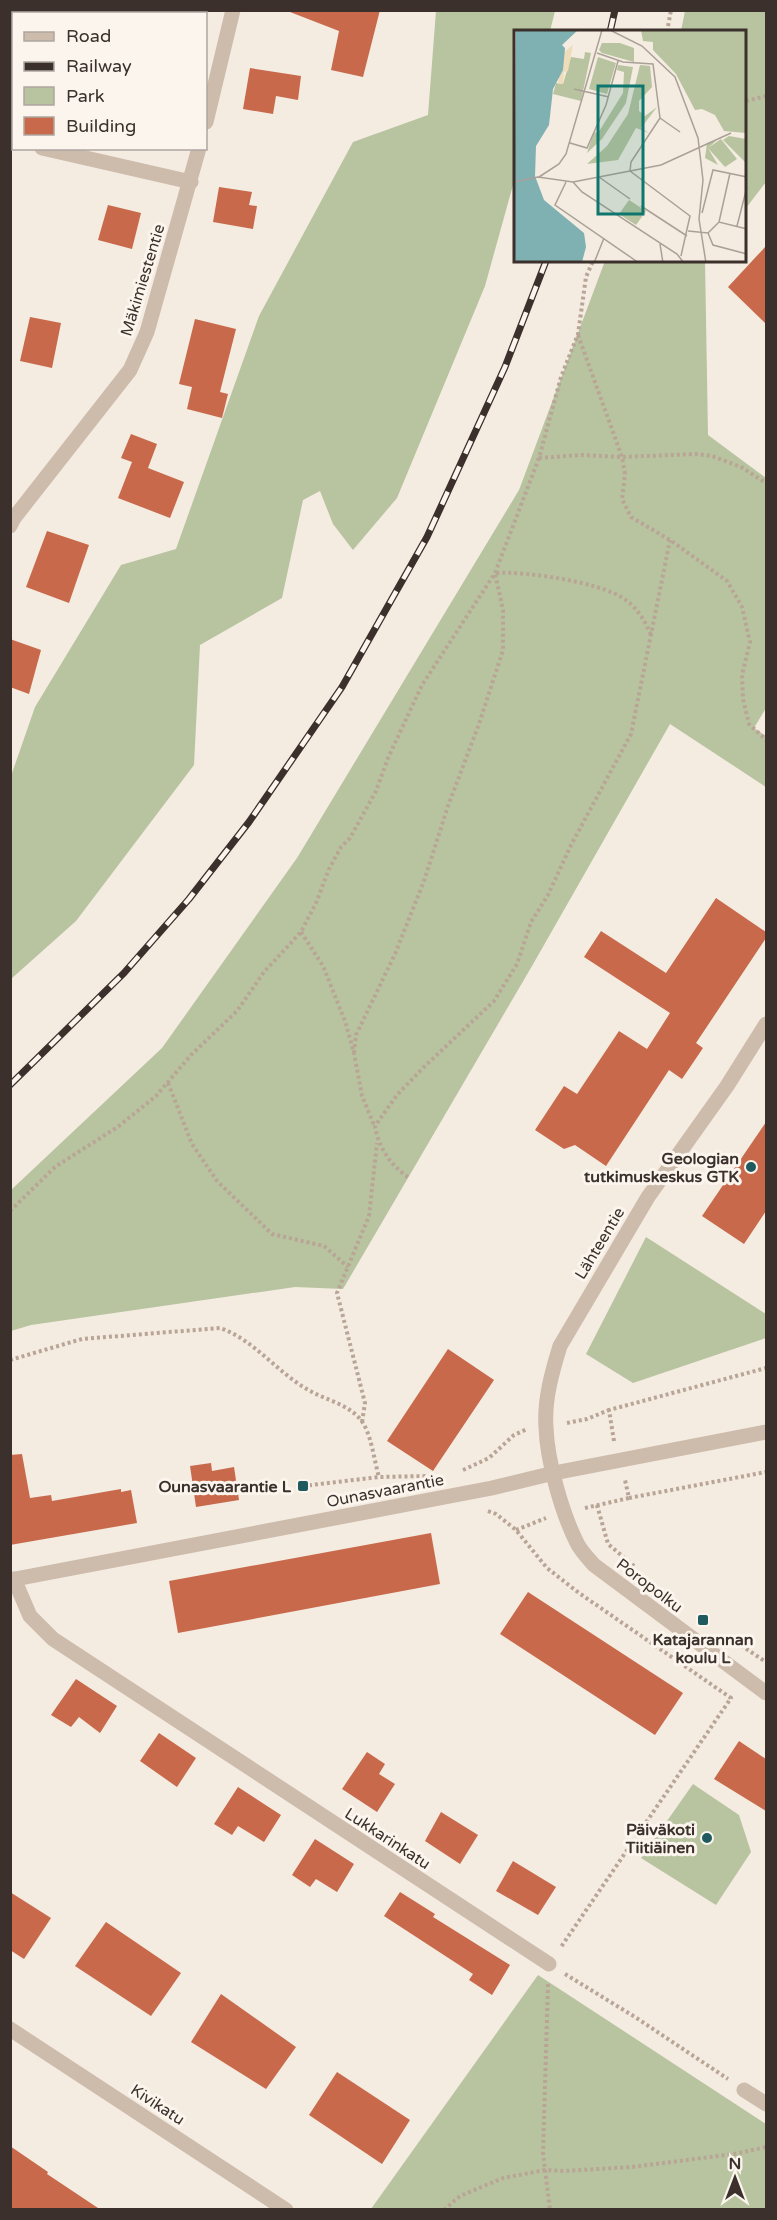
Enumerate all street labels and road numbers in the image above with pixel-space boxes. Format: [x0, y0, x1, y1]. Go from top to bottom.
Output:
street label: Mäkimiestentie [116, 222, 170, 339]
street label: Lähteentie [571, 1204, 629, 1283]
street label: Ounasvaarantie [325, 1470, 446, 1512]
street label: Poropolku [612, 1554, 687, 1617]
street label: Lukkarinkatu [341, 1804, 434, 1874]
street label: Kivikatu [127, 2080, 188, 2130]

